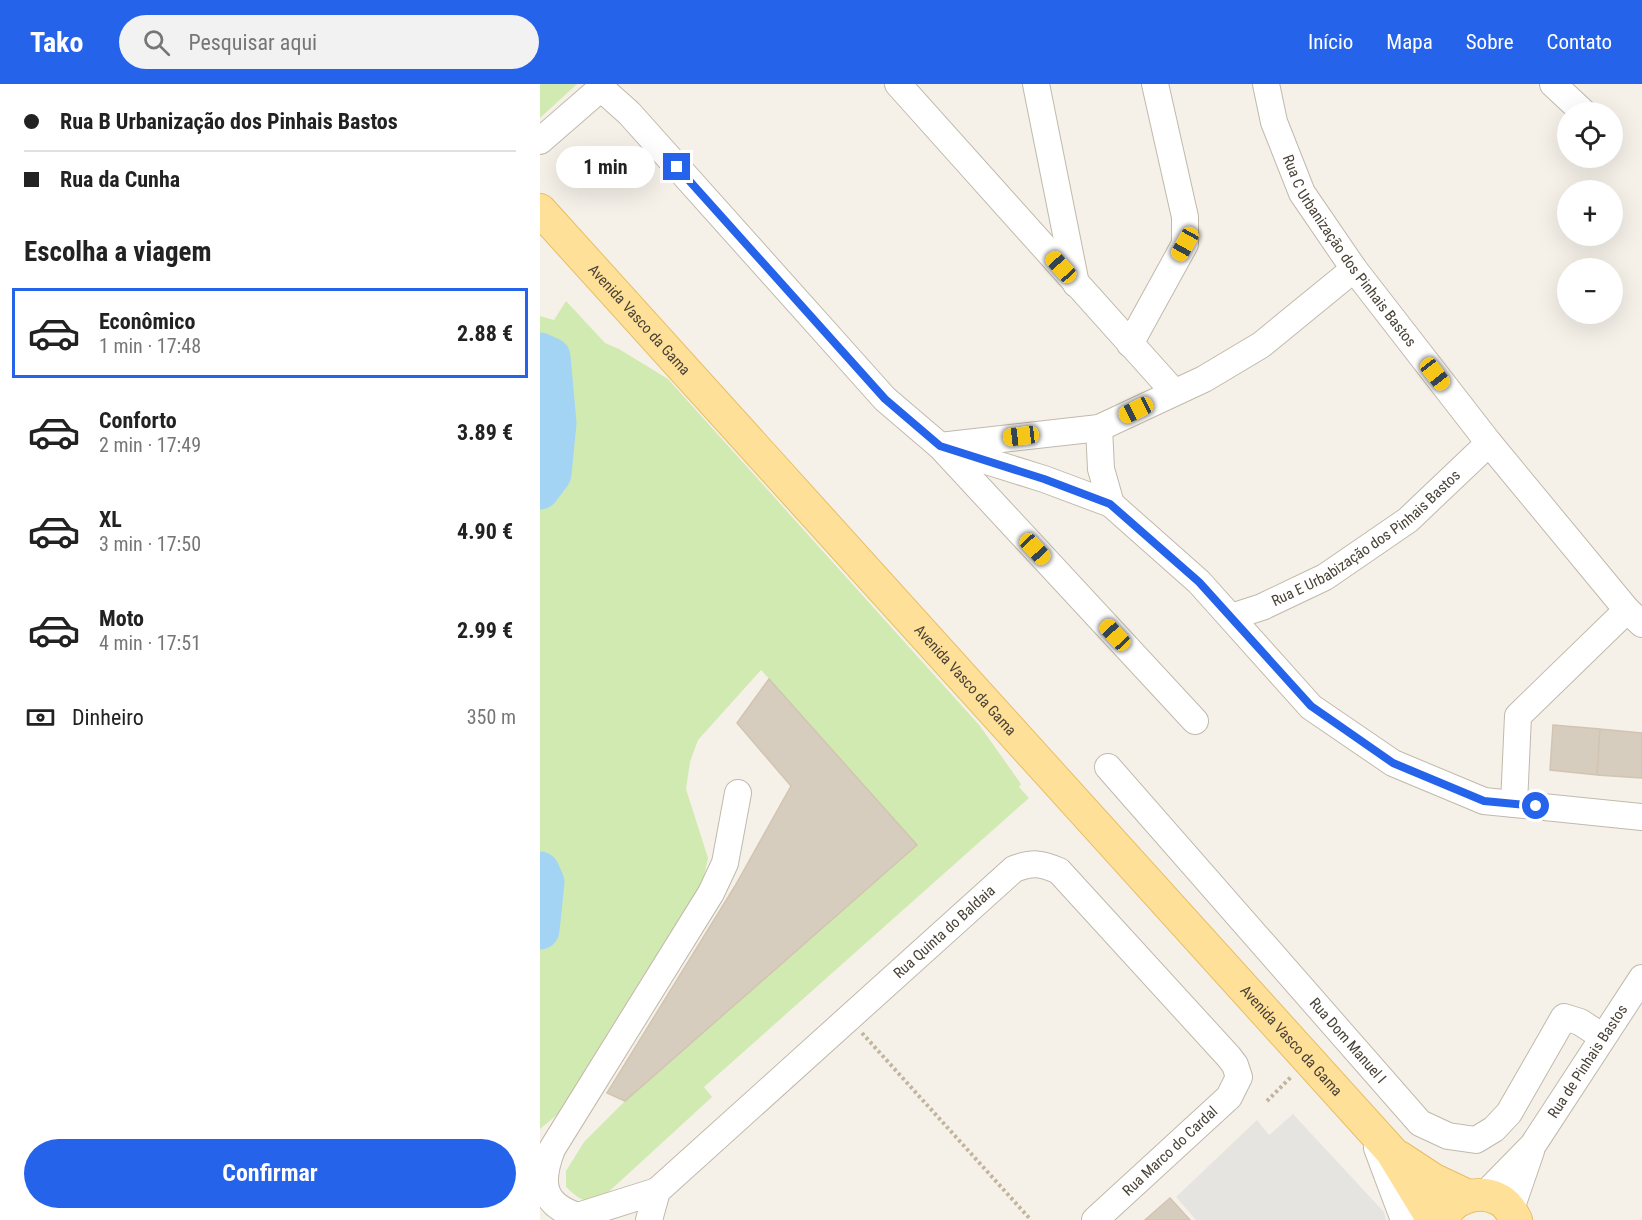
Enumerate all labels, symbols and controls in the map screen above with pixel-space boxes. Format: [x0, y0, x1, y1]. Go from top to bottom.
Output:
search box [119, 15, 539, 69]
text: Tako [30, 26, 83, 59]
icon: search [140, 26, 173, 59]
text: Pesquisar aqui [188, 30, 317, 55]
text: Início [1308, 30, 1353, 54]
text: Mapa [1386, 30, 1433, 54]
text: Sobre [1466, 30, 1514, 54]
text: Contato [1547, 30, 1612, 54]
map controls [1557, 102, 1623, 324]
button: locate [1557, 102, 1623, 168]
text: Rua B Urbanização dos Pinhais Bastos [60, 109, 398, 134]
callout: 1 min [557, 146, 656, 188]
street label: Rua C Urbanização dos Pinhais Bastos [1279, 152, 1420, 350]
route end [663, 153, 690, 180]
text: 1 min [583, 155, 628, 179]
text: Rua da Cunha [60, 167, 180, 192]
button: + [1557, 180, 1623, 246]
car [1168, 224, 1202, 264]
text: Escolha a viagem [24, 236, 212, 268]
car [1042, 248, 1080, 286]
button: − [1557, 258, 1623, 324]
street label: Avenida Vasco da Gama [585, 261, 694, 379]
icon: car [27, 306, 81, 360]
text: Econômico [99, 309, 195, 334]
text: 2.88 € [457, 321, 513, 346]
text: 1 min · 17:48 [99, 334, 201, 358]
car [1417, 354, 1453, 394]
car [1116, 394, 1156, 426]
icon: car [27, 405, 81, 459]
text: Conforto [99, 408, 177, 433]
text: 3.89 € [457, 420, 513, 445]
car [1002, 425, 1040, 447]
text: 2 min · 17:49 [99, 433, 201, 457]
street label: Rua E Urbabização dos Pinhais Bastos [1269, 466, 1464, 610]
icon: car [27, 504, 81, 558]
text: XL [99, 507, 122, 532]
text: 4.90 € [457, 519, 513, 544]
car [1016, 530, 1054, 568]
text: 3 min · 17:50 [99, 532, 201, 556]
icon: car [27, 603, 81, 657]
text: Moto [99, 606, 144, 631]
car [1096, 616, 1134, 654]
text: 2.99 € [457, 618, 513, 643]
street label: Avenida Vasco da Gama [911, 621, 1020, 739]
text: 4 min · 17:51 [99, 631, 201, 655]
icon: cash [24, 701, 57, 734]
text: Dinheiro [72, 705, 144, 730]
text: 350 m [467, 705, 516, 729]
route start [1522, 792, 1549, 819]
street label: Rua Quinta do Baldaia [890, 881, 999, 982]
street label: Avenida Vasco da Gama [1237, 982, 1346, 1100]
street label: Rua Dom Manuel I [1306, 994, 1390, 1087]
street label: Rua de Pinhais Bastos [1544, 1001, 1631, 1121]
street label: Rua Marco do Cardal [1119, 1102, 1221, 1200]
button: Confirmar [24, 1139, 516, 1208]

